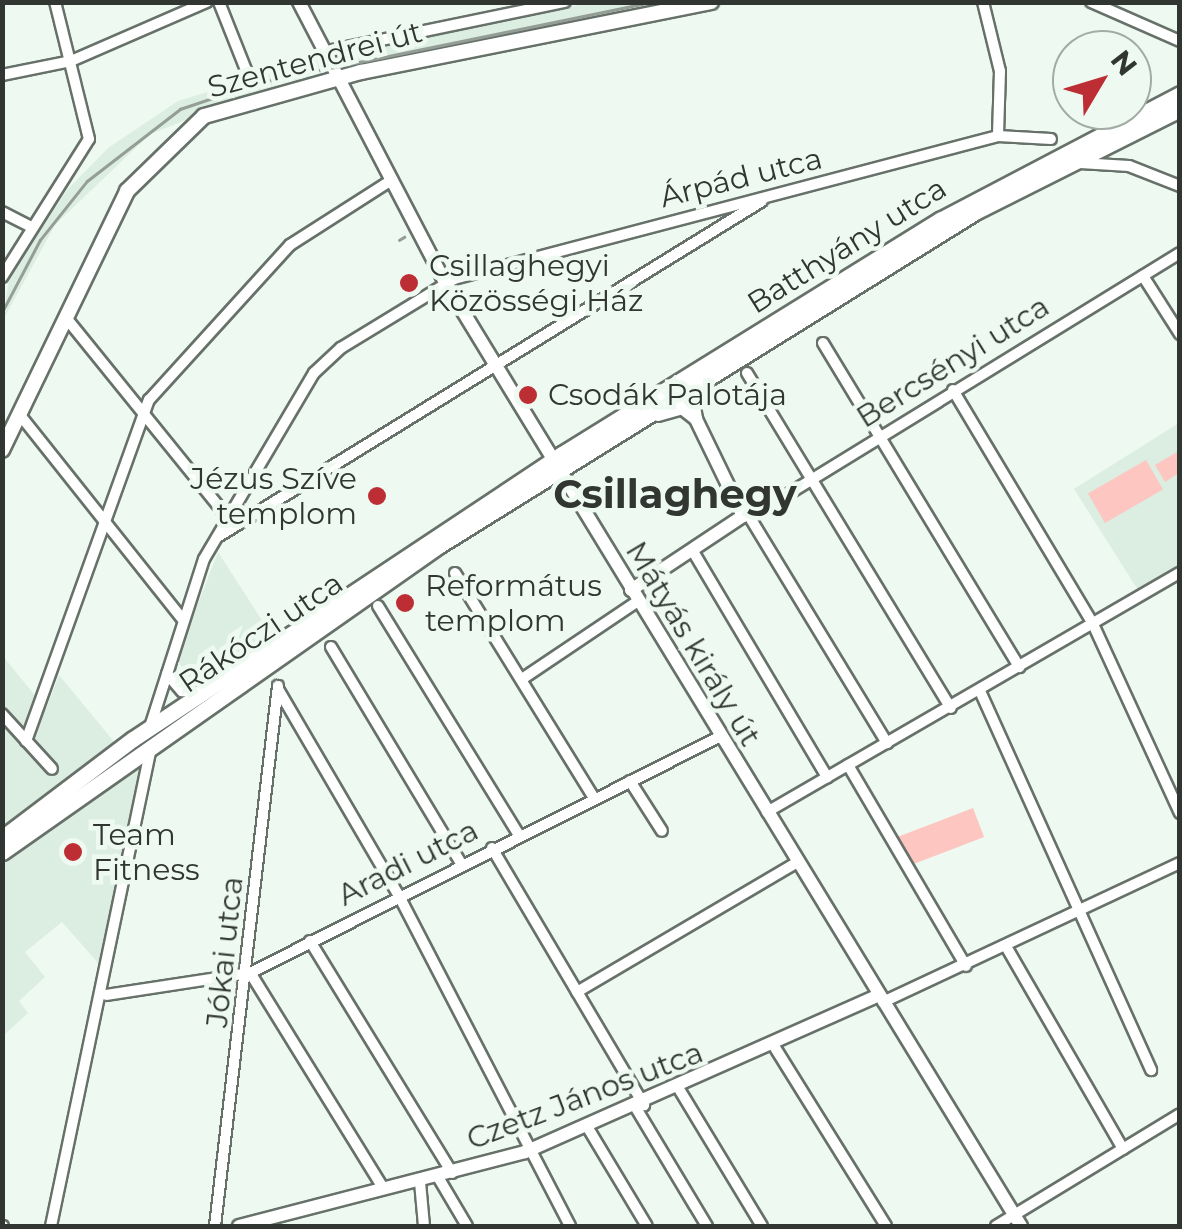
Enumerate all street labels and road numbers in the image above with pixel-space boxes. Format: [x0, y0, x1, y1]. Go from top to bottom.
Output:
street label: Szentendrei út [204, 14, 426, 106]
street label: Árpád utca [656, 140, 826, 216]
street label: Batthyány utca [741, 170, 953, 322]
street label: Bercsényi utca [850, 288, 1056, 436]
street label: Mátyás király út [618, 535, 768, 753]
street label: Rákóczi utca [172, 565, 350, 701]
street label: Aradi utca [332, 812, 484, 914]
street label: Jókai utca [199, 875, 251, 1029]
street label: Czetz János utca [462, 1034, 708, 1158]

